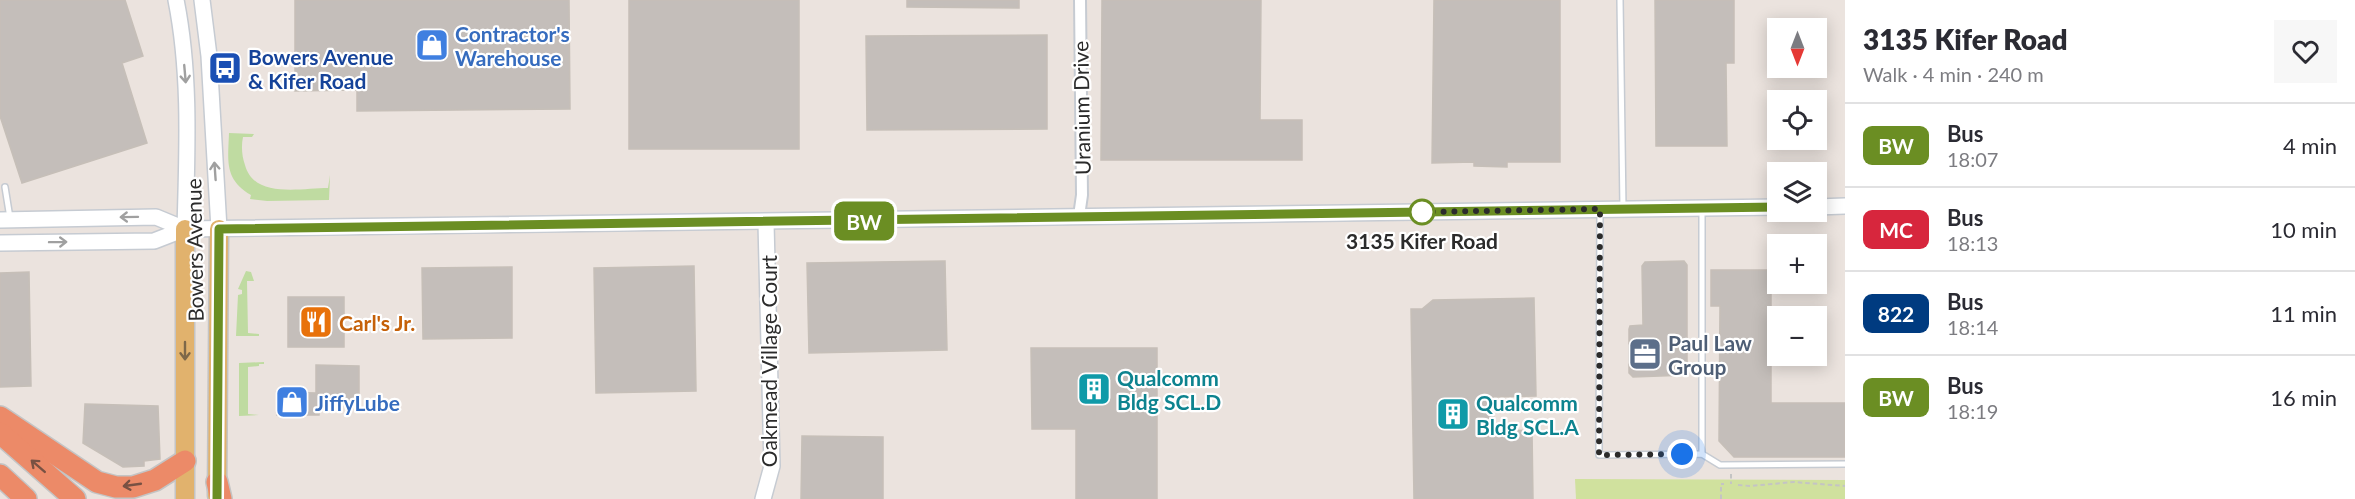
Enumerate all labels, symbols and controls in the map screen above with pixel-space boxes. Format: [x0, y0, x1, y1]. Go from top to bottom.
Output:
north arrow [1767, 18, 1827, 78]
map controls [1767, 18, 1827, 366]
button: heart [2274, 20, 2337, 83]
place label: Contractor's Warehouse [455, 21, 570, 70]
text: 3135 Kifer Road [1863, 22, 2068, 56]
shop icon: Contractor's Warehouse [414, 27, 450, 63]
street label: Uranium Drive [1067, 41, 1095, 175]
place label: Bowers Avenue & Kifer Road [248, 44, 393, 93]
bus stop icon: Bowers Avenue & Kifer Road [207, 50, 243, 86]
text: Walk · 4 min · 240 m [1863, 62, 2044, 86]
one-way arrow [180, 64, 191, 84]
button: locate [1767, 90, 1827, 150]
text: Bus [1947, 120, 1983, 147]
text: 4 min [2283, 132, 2337, 159]
text: BW [1878, 133, 1914, 158]
text: 18:07 [1947, 147, 1998, 171]
one-way arrow [210, 162, 221, 182]
button: layers [1767, 162, 1827, 222]
street label: Bowers Avenue [180, 178, 208, 322]
marker: 3135 Kifer Road [1409, 199, 1435, 225]
line badge: BW [837, 202, 891, 240]
text: Bus [1947, 204, 1983, 231]
text: BW [846, 209, 882, 234]
one-way arrow [119, 212, 139, 223]
text: 10 min [2270, 216, 2337, 243]
text: MC [1879, 217, 1913, 242]
place label: 3135 Kifer Road [1346, 228, 1498, 253]
text: 18:13 [1947, 231, 1998, 255]
button: + [1767, 234, 1827, 294]
one-way arrow [48, 236, 68, 248]
street label: Oakmead Village Court [756, 254, 781, 467]
text: Bus [1947, 288, 1983, 315]
text: 11 min [2270, 300, 2337, 327]
text: 822 [1878, 301, 1914, 326]
restaurant icon: Carl's Jr. [298, 304, 334, 340]
button: − [1767, 306, 1827, 366]
place label: Carl's Jr. [339, 310, 415, 335]
text: 18:14 [1947, 315, 1998, 339]
place label: Paul Law Group [1668, 330, 1752, 379]
office icon: Paul Law Group [1627, 336, 1663, 372]
one-way arrow [179, 340, 191, 360]
place label: Qualcomm Bldg SCL.D [1117, 365, 1221, 414]
building icon: Qualcomm Bldg SCL.D [1076, 371, 1112, 407]
text: Bus [1947, 372, 1983, 399]
shop icon: JiffyLube [274, 384, 310, 420]
text: 16 min [2270, 384, 2337, 411]
text: BW [1878, 385, 1914, 410]
place label: JiffyLube [315, 390, 400, 415]
place label: Qualcomm Bldg SCL.A [1476, 390, 1579, 439]
building icon: Qualcomm Bldg SCL.A [1435, 396, 1471, 432]
text: 18:19 [1947, 399, 1998, 423]
your location [1667, 439, 1697, 469]
one-way arrow [31, 459, 46, 473]
one-way arrow [123, 480, 143, 491]

